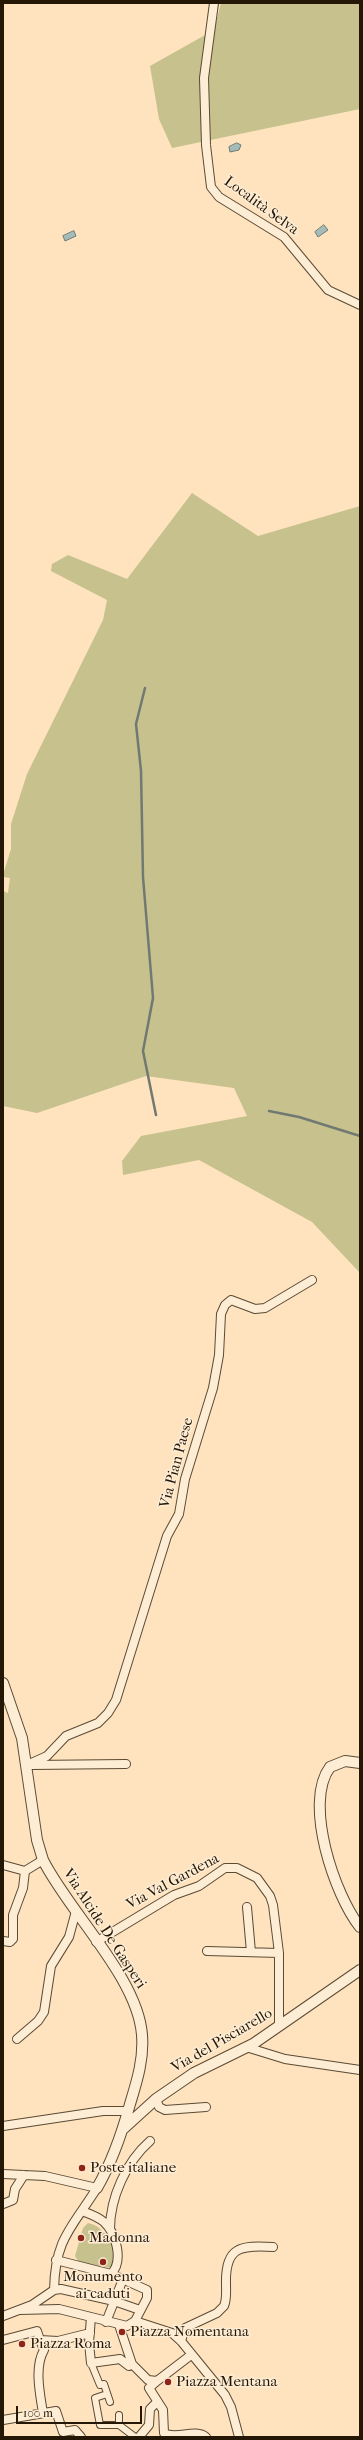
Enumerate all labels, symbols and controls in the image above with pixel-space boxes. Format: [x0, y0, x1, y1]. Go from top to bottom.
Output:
street label: Località Selva [220, 173, 302, 239]
street label: Via Pian Paese [156, 1416, 198, 1510]
street label: Via Val Gardena [124, 1850, 222, 1914]
street label: Via Alcide De Gasperi [58, 1866, 150, 1992]
street label: Via del Pisciarello [168, 2005, 276, 2077]
place label: Poste italiane [90, 2159, 176, 2177]
marker: Poste italiane [77, 2163, 87, 2173]
place label: Madonna [89, 2229, 150, 2247]
marker: Madonna [76, 2233, 86, 2243]
marker: Monumento ai caduti [98, 2257, 108, 2267]
place label: Monumento ai caduti [63, 2268, 143, 2303]
place label: Piazza Nomentana [130, 2323, 249, 2341]
marker: Piazza Nomentana [117, 2327, 127, 2337]
place label: Piazza Roma [30, 2335, 111, 2353]
marker: Piazza Roma [17, 2339, 27, 2349]
place label: Piazza Mentana [176, 2373, 277, 2391]
marker: Piazza Mentana [163, 2377, 173, 2387]
scale bar [18, 2398, 144, 2424]
text: 100 m [23, 2406, 53, 2420]

